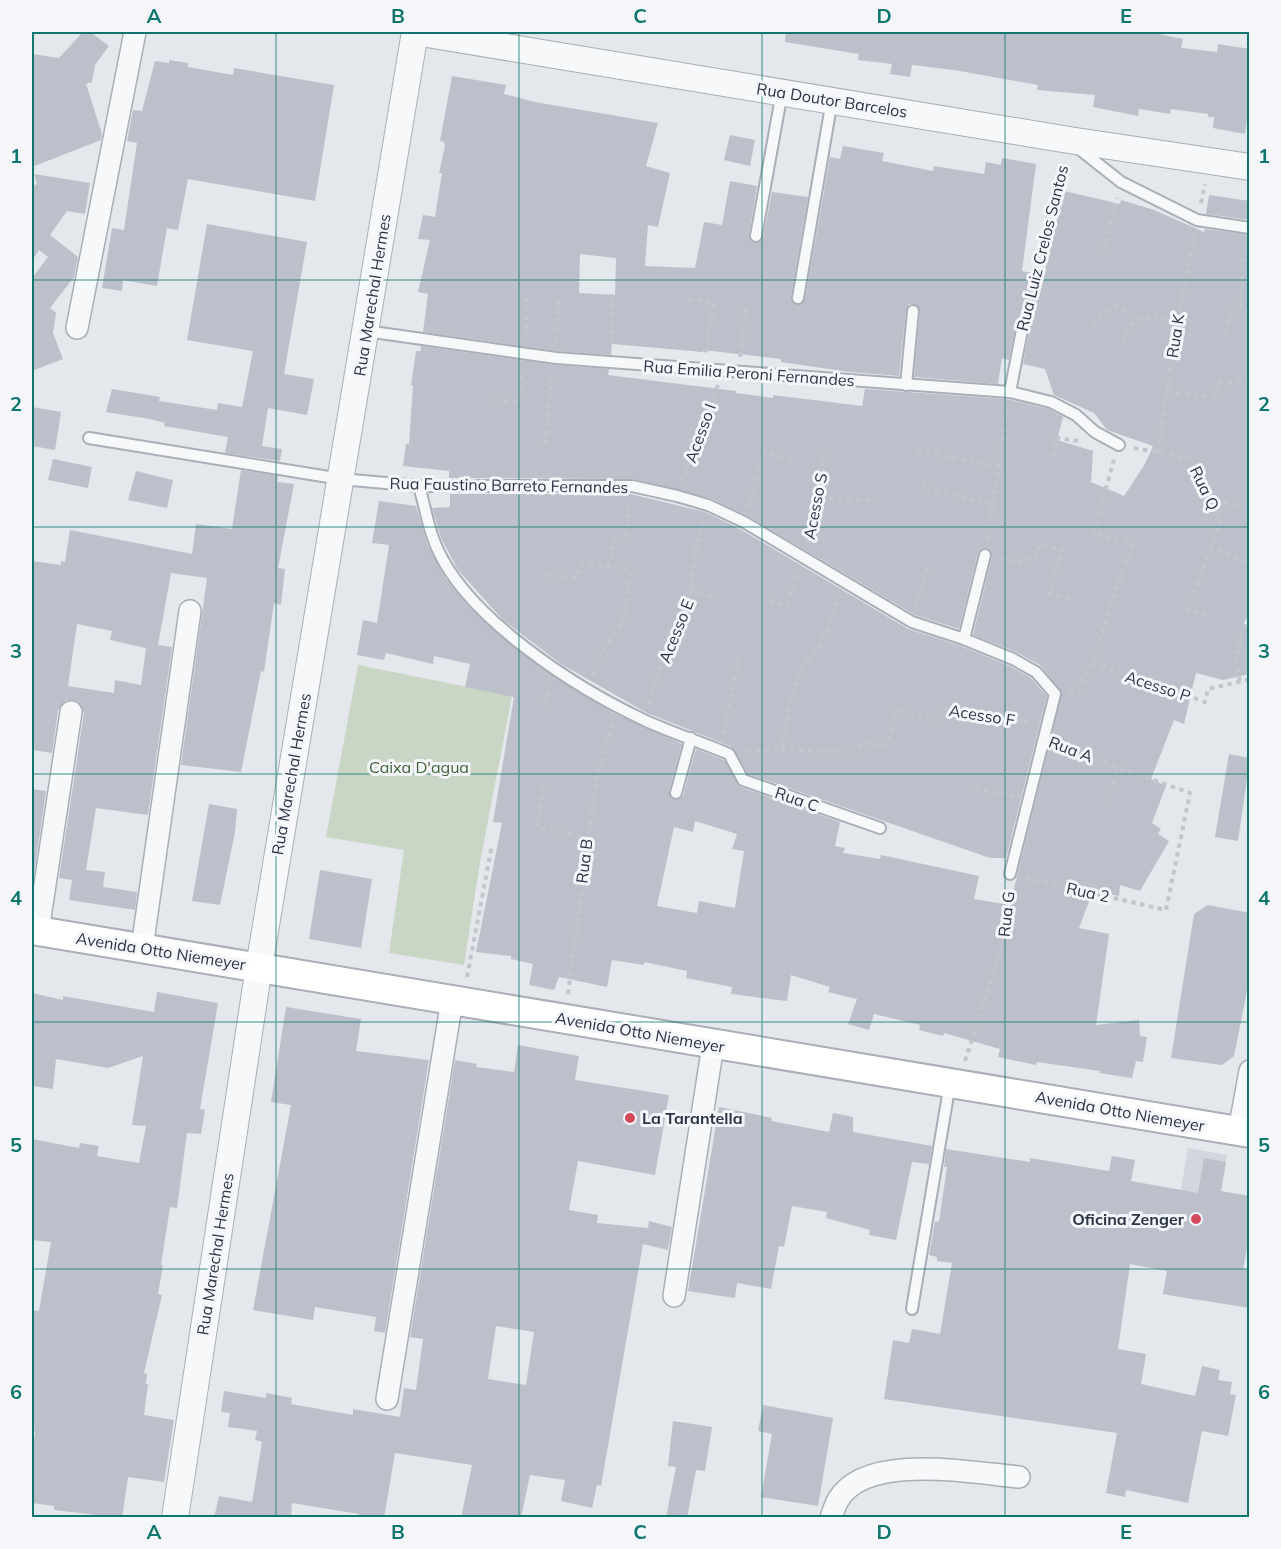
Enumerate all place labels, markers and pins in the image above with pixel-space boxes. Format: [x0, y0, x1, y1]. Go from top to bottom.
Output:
place label: La Tarantella [642, 1108, 743, 1128]
marker: La Tarantella [623, 1111, 637, 1125]
place label: Oficina Zenger [1072, 1209, 1185, 1229]
marker: Oficina Zenger [1189, 1212, 1203, 1226]

